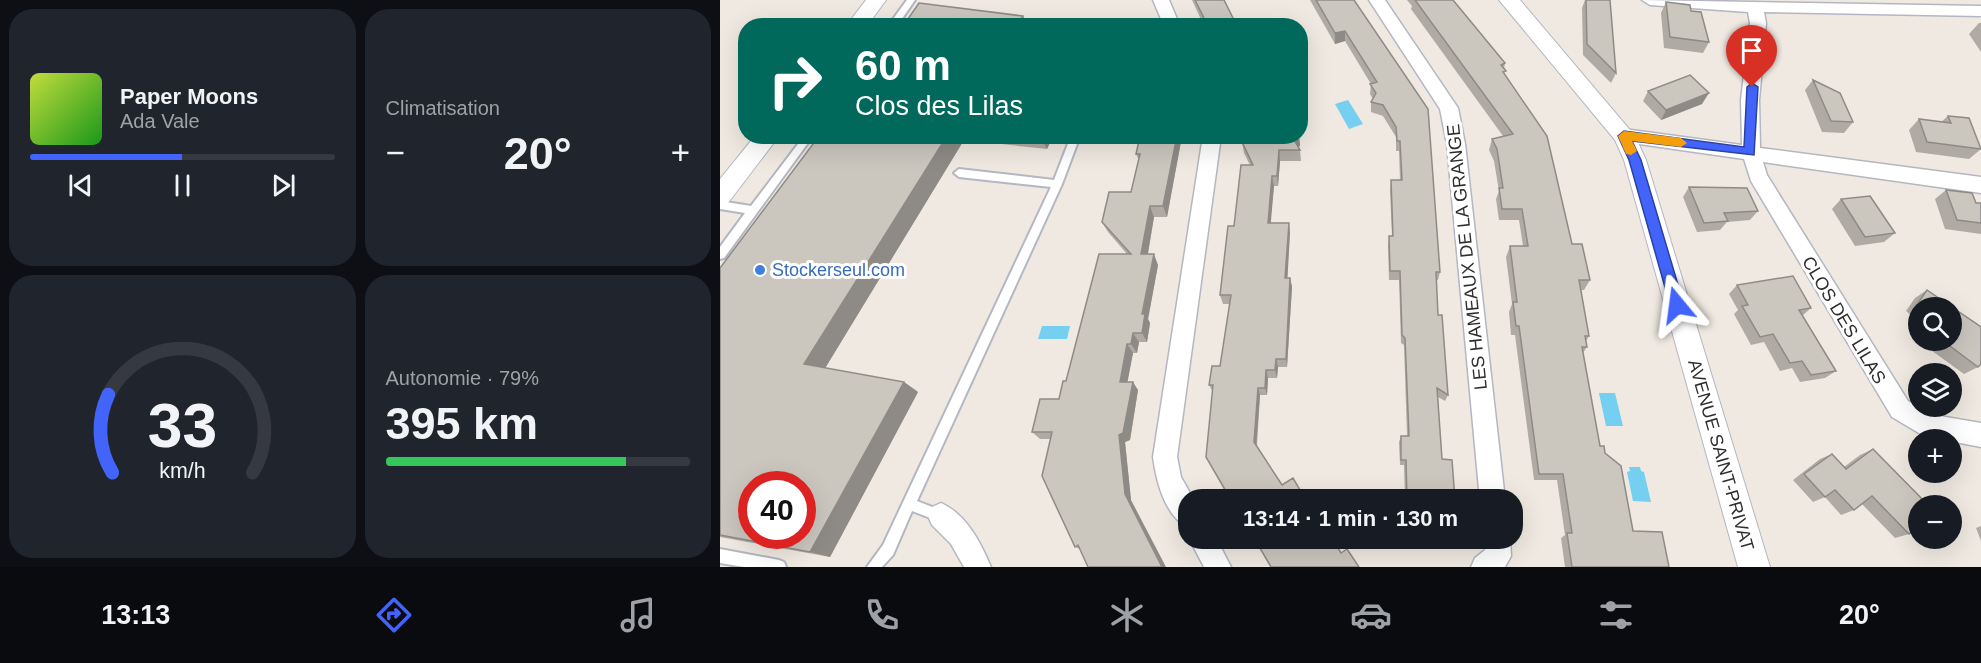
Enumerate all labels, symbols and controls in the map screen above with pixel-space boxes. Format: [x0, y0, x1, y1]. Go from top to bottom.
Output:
pin [1726, 25, 1777, 87]
icon: arrive [1735, 34, 1768, 67]
icon: right [756, 42, 834, 120]
text: 60 m [855, 42, 951, 89]
text: Paper Moons [120, 84, 258, 109]
text: Clos des Lilas [855, 91, 1023, 121]
text: Climatisation [386, 97, 500, 119]
text: Ada Vale [120, 110, 200, 132]
street label: LES HAMEAUX DE LA GRANGE [1443, 123, 1491, 391]
text: 20° [504, 128, 572, 179]
text: − [386, 134, 405, 171]
text: + [671, 134, 690, 171]
icon: previous [64, 169, 97, 202]
icon: pause [166, 169, 199, 202]
icon: next [267, 169, 300, 202]
street label: CLOS DES LILAS [1798, 253, 1890, 387]
place label: Stockerseul.com [772, 260, 905, 280]
marker: Stockerseul.com [753, 263, 767, 277]
position arrow [1645, 273, 1709, 337]
map controls [1908, 297, 1962, 549]
button: search [1908, 297, 1962, 351]
street label: AVENUE SAINT-PRIVAT [1684, 357, 1758, 553]
button: layers [1908, 363, 1962, 417]
text: Autonomie · 79% [386, 367, 539, 389]
text: 33 [148, 391, 217, 460]
text: 395 km [386, 398, 538, 449]
button: + [1908, 429, 1962, 483]
text: km/h [159, 460, 205, 484]
speed limit sign: 40 [738, 471, 816, 549]
button: − [1908, 495, 1962, 549]
text: 13:14 · 1 min · 130 m [1243, 506, 1458, 531]
icon: directions [373, 594, 415, 636]
icon: music [617, 594, 659, 636]
icon: phone [861, 594, 903, 636]
icon: climate [1106, 594, 1148, 636]
icon: car [1350, 594, 1392, 636]
icon: filters [1595, 594, 1637, 636]
text: 13:13 [101, 600, 170, 630]
text: 20° [1839, 600, 1880, 630]

